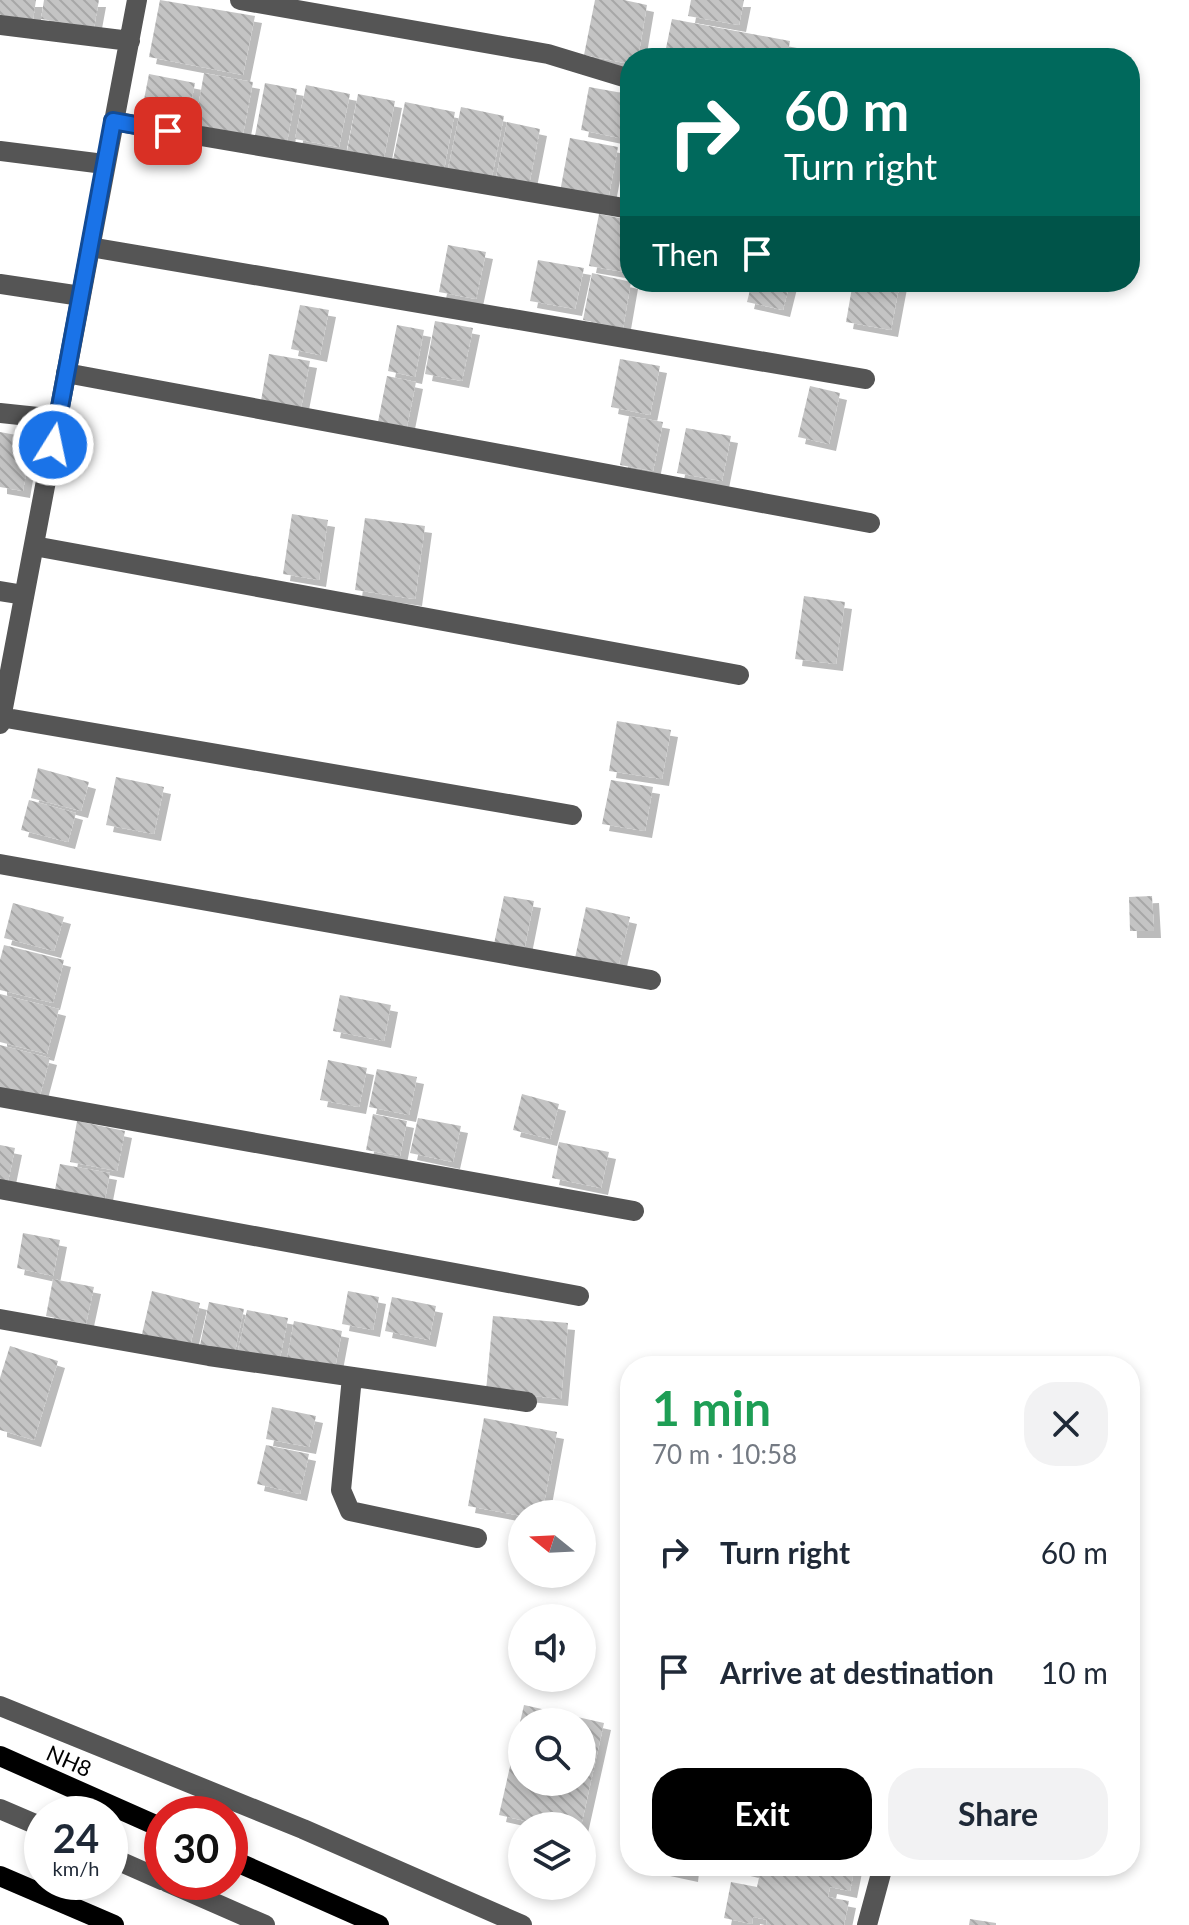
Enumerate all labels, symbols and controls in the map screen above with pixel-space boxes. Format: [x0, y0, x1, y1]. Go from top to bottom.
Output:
text: 60 m [784, 76, 909, 143]
icon: right [652, 80, 756, 184]
pin [134, 97, 202, 165]
icon: arrive [146, 109, 190, 153]
text: Turn right [784, 144, 937, 188]
icon: arrive [735, 232, 779, 276]
text: Then [652, 236, 719, 272]
position arrow [11, 403, 95, 487]
text: 1 min [652, 1379, 771, 1436]
button: close [1024, 1382, 1108, 1466]
text: 70 m · 10:58 [652, 1438, 797, 1470]
north arrow [508, 1500, 596, 1588]
map controls [508, 1500, 596, 1900]
icon: right [652, 1530, 696, 1574]
text: Turn right [720, 1534, 850, 1570]
text: 60 m [1041, 1534, 1108, 1570]
button: sound [508, 1604, 596, 1692]
icon: arrive [652, 1650, 696, 1694]
text: Arrive at destination [720, 1654, 994, 1690]
text: 10 m [1041, 1654, 1108, 1690]
button: search [508, 1708, 596, 1796]
street label: NH8 [43, 1739, 96, 1782]
button: Exit [652, 1768, 872, 1860]
button: Share [888, 1768, 1108, 1860]
speed limit sign: 30 [144, 1796, 248, 1900]
button: layers [508, 1812, 596, 1900]
text: 24 [53, 1814, 99, 1862]
text: km/h [53, 1856, 99, 1880]

